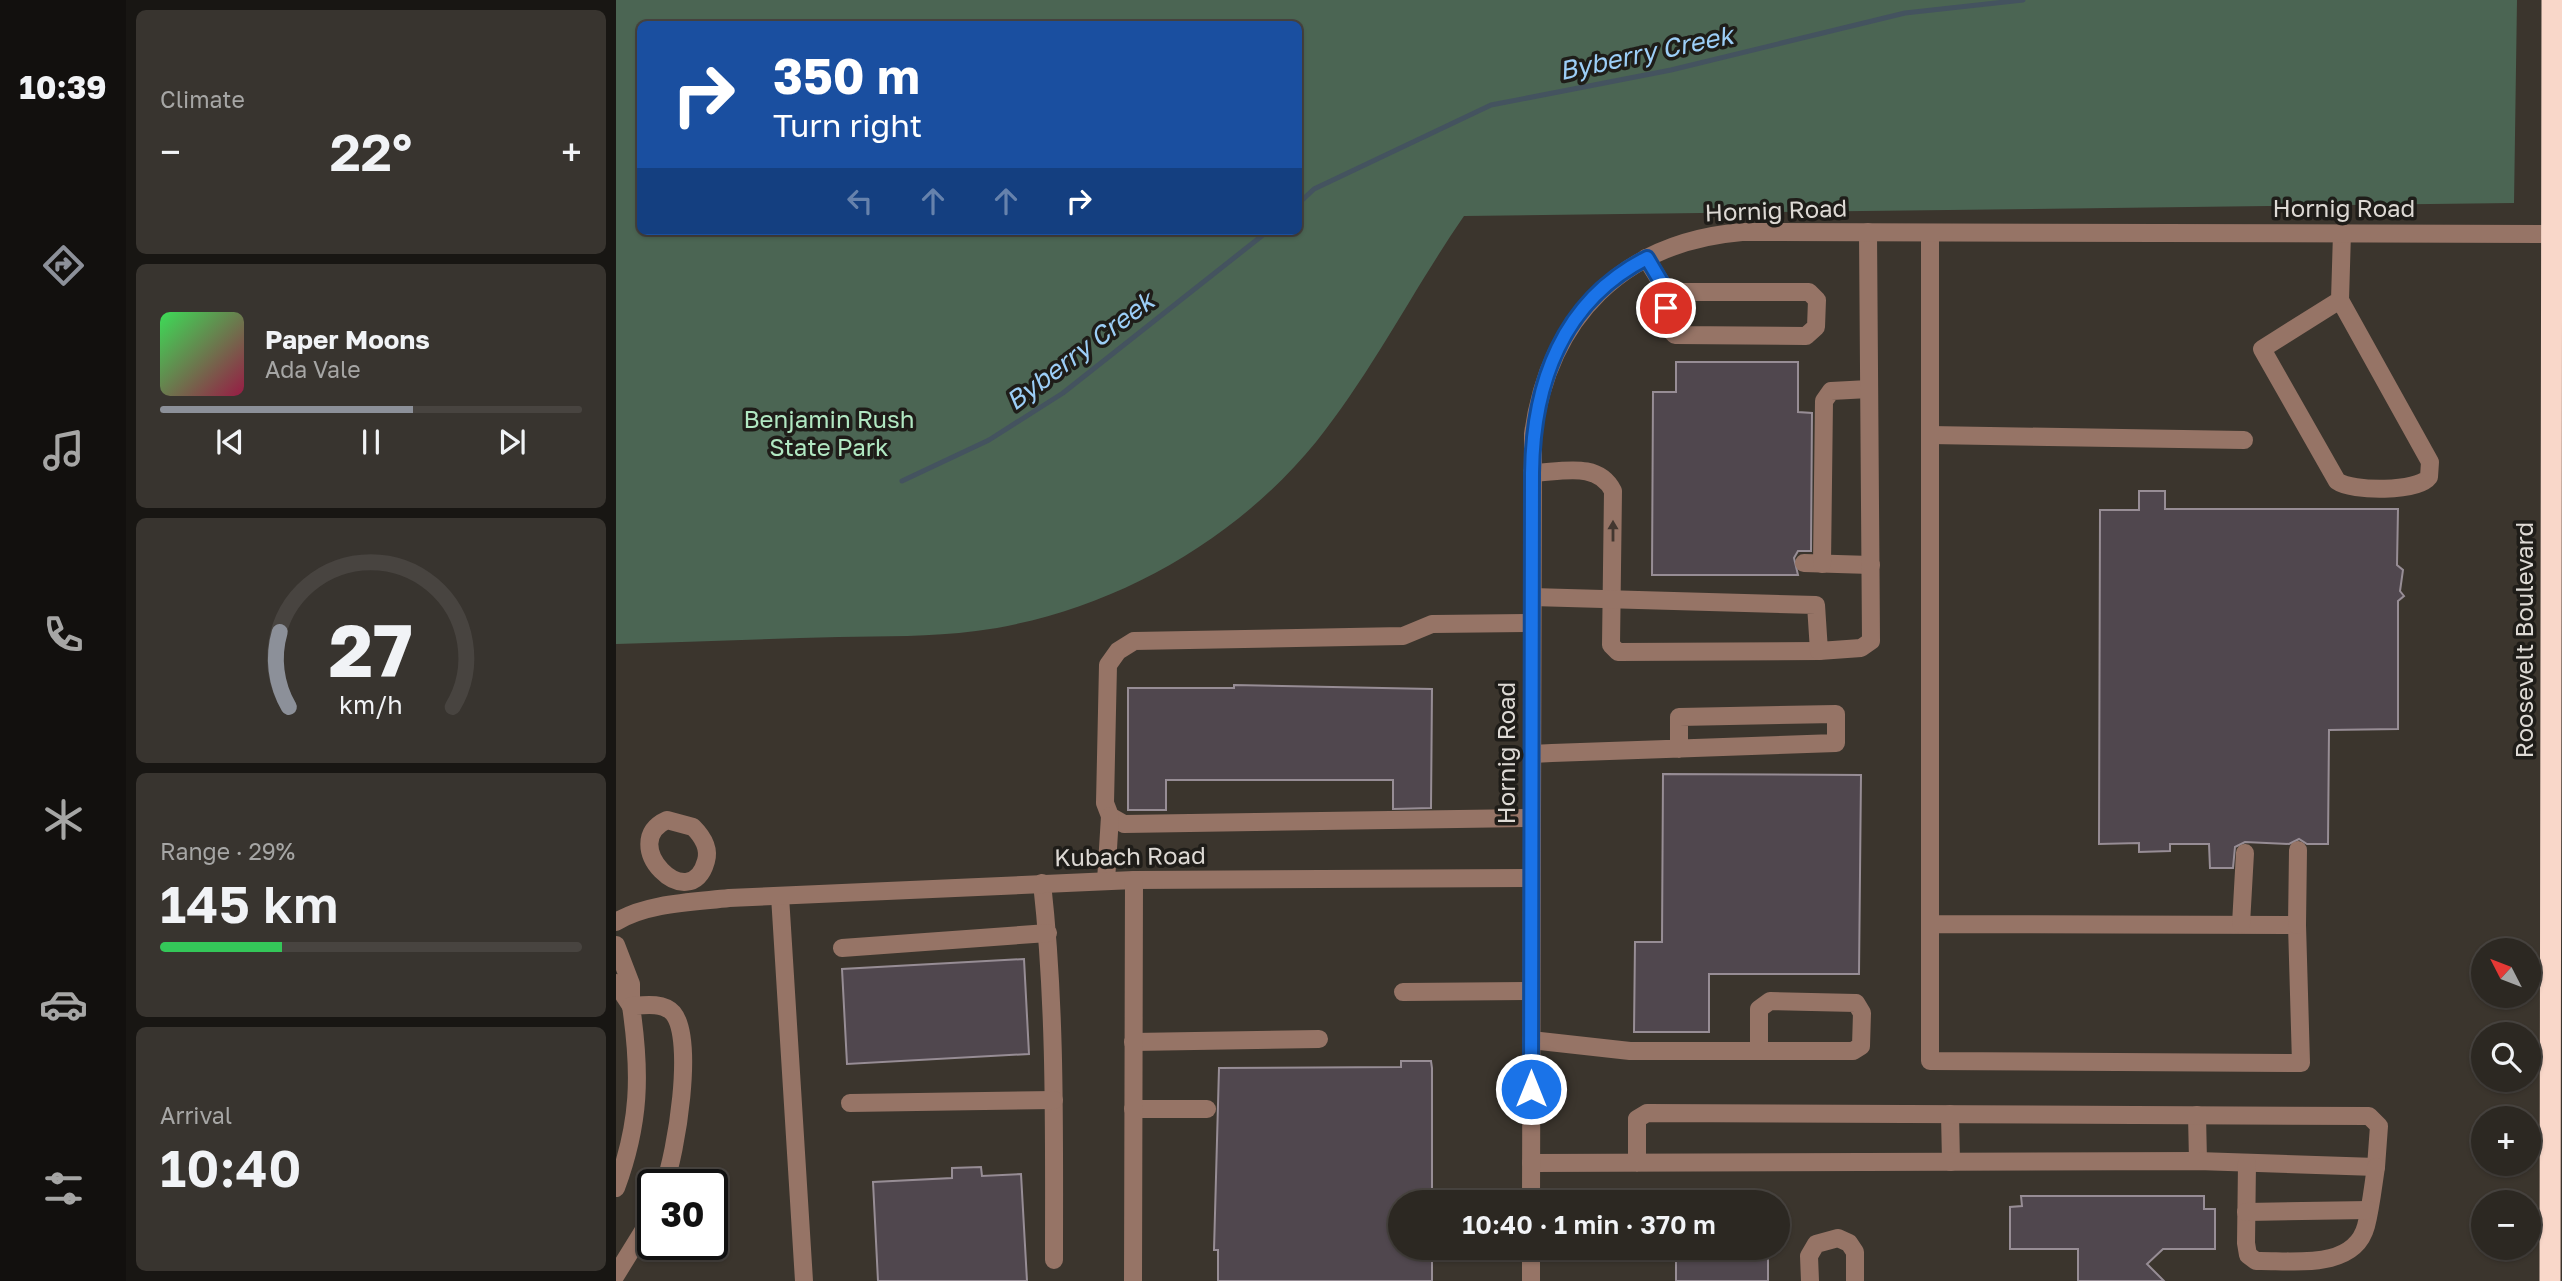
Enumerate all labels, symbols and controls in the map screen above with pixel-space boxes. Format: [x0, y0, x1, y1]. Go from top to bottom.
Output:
water label: Byberry Creek [1556, 18, 1738, 86]
text: 350 m [773, 46, 920, 105]
icon: right [658, 49, 749, 140]
text: 10:39 [19, 68, 107, 106]
text: Climate [160, 85, 245, 113]
text: Turn right [773, 106, 922, 144]
text: 22° [330, 120, 412, 182]
text: − [160, 129, 181, 174]
text: + [561, 129, 582, 174]
icon: left [841, 182, 879, 220]
icon: ahead [914, 182, 952, 220]
icon: ahead [987, 182, 1025, 220]
icon: right [1060, 182, 1098, 220]
street label: Hornig Road [1704, 193, 1848, 226]
street label: Hornig Road [2273, 193, 2415, 222]
icon: directions [39, 241, 88, 290]
pin [1636, 278, 1696, 338]
water label: Byberry Creek [1000, 283, 1162, 416]
icon: arrive [1647, 289, 1685, 327]
text: Paper Moons [265, 324, 430, 355]
text: Ada Vale [265, 355, 361, 383]
park label: Benjamin Rush State Park [743, 404, 915, 461]
icon: previous [211, 423, 249, 461]
icon: pause [352, 423, 390, 461]
icon: next [493, 423, 531, 461]
icon: music [39, 426, 88, 475]
one-way arrow [1607, 520, 1619, 542]
street label: Roosevelt Boulevard [2509, 522, 2538, 758]
text: 27 [329, 606, 413, 693]
icon: phone [39, 610, 88, 659]
street label: Hornig Road [1491, 682, 1520, 824]
text: km/h [339, 688, 403, 719]
icon: climate [39, 795, 88, 844]
text: Range · 29% [160, 837, 295, 865]
street label: Kubach Road [1054, 840, 1206, 871]
text: 145 km [160, 872, 338, 934]
north arrow [2471, 938, 2541, 1008]
map controls [2471, 938, 2541, 1260]
icon: car [39, 980, 88, 1029]
button: search [2471, 1022, 2541, 1092]
position arrow [1494, 1052, 1568, 1126]
text: Arrival [160, 1101, 232, 1129]
button: + [2471, 1106, 2541, 1176]
text: 10:40 [160, 1136, 301, 1198]
icon: filters [39, 1164, 88, 1213]
speed limit sign: 30 [637, 1169, 728, 1260]
button: − [2471, 1190, 2541, 1260]
text: 10:40 · 1 min · 370 m [1462, 1209, 1716, 1240]

